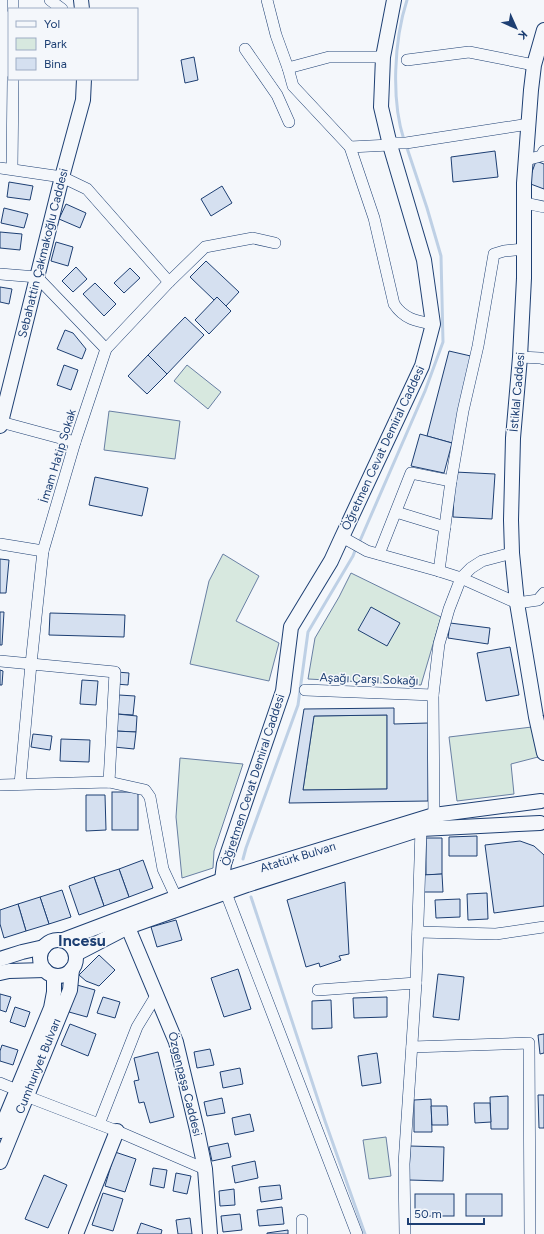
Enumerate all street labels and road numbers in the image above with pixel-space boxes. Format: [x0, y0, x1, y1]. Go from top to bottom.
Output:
street label: Sebahattin Çakmakoğlu Caddesi [15, 167, 71, 339]
street label: İstiklal Caddesi [507, 351, 527, 433]
street label: Öğretmen Cevat Demiral Caddesi [339, 363, 427, 533]
street label: İmam Hatip Sokak [37, 407, 79, 505]
street label: Aşağı Çarşı Sokağı [319, 670, 419, 688]
street label: Öğretmen Cevat Demiral Caddesi [219, 692, 287, 868]
street label: Atatürk Bulvarı [258, 839, 338, 875]
street label: Cumhuriyet Bulvarı [12, 1016, 64, 1116]
street label: Özgenpaşa Caddesi [165, 1030, 205, 1138]

